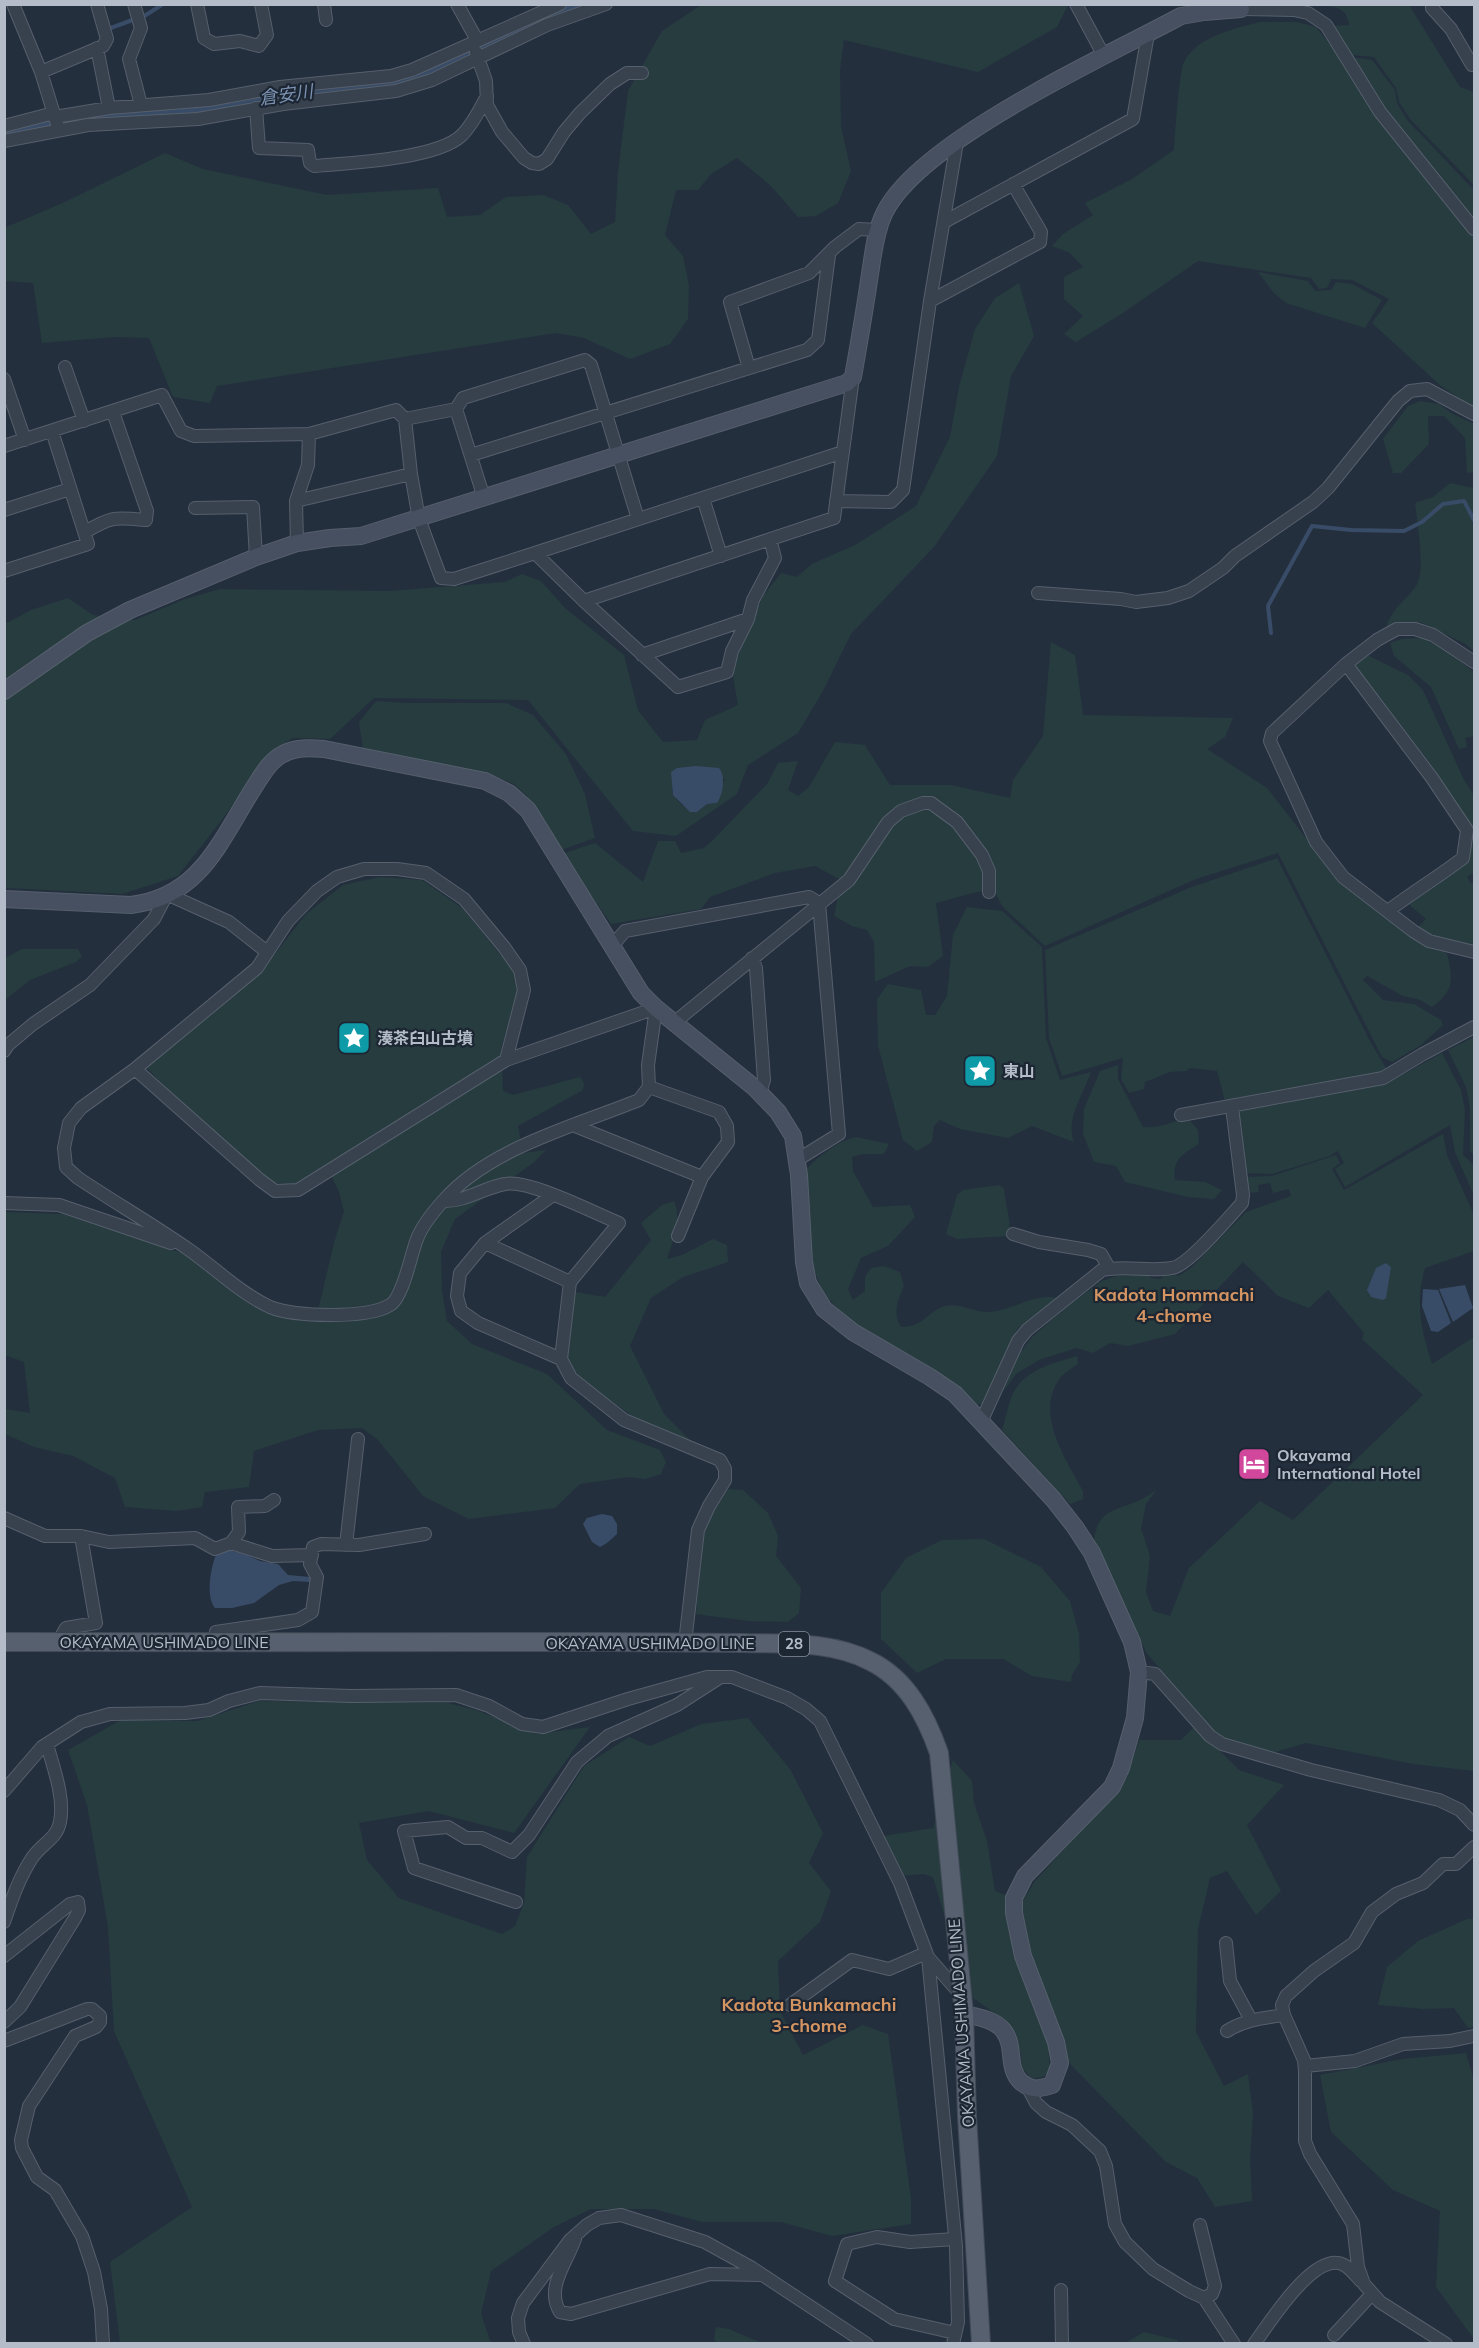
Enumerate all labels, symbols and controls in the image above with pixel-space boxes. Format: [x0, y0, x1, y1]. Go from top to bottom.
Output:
water label: 倉安川 [258, 79, 316, 110]
place icon: 湊茶臼山古墳 [336, 1020, 372, 1056]
place label: 湊茶臼山古墳 [377, 1028, 473, 1048]
place icon: 東山 [962, 1053, 998, 1089]
place label: 東山 [1003, 1061, 1035, 1081]
district label: Kadota Hommachi 4-chome [1094, 1283, 1254, 1327]
place label: Okayama International Hotel [1277, 1445, 1420, 1483]
hotel icon: Okayama International Hotel [1236, 1446, 1272, 1482]
street label: OKAYAMA USHIMADO LINE [59, 1632, 269, 1652]
road number: 28 [779, 1632, 809, 1656]
street label: OKAYAMA USHIMADO LINE [545, 1633, 755, 1653]
street label: OKAYAMA USHIMADO LINE [944, 1918, 978, 2128]
district label: Kadota Bunkamachi 3-chome [722, 1993, 896, 2037]

